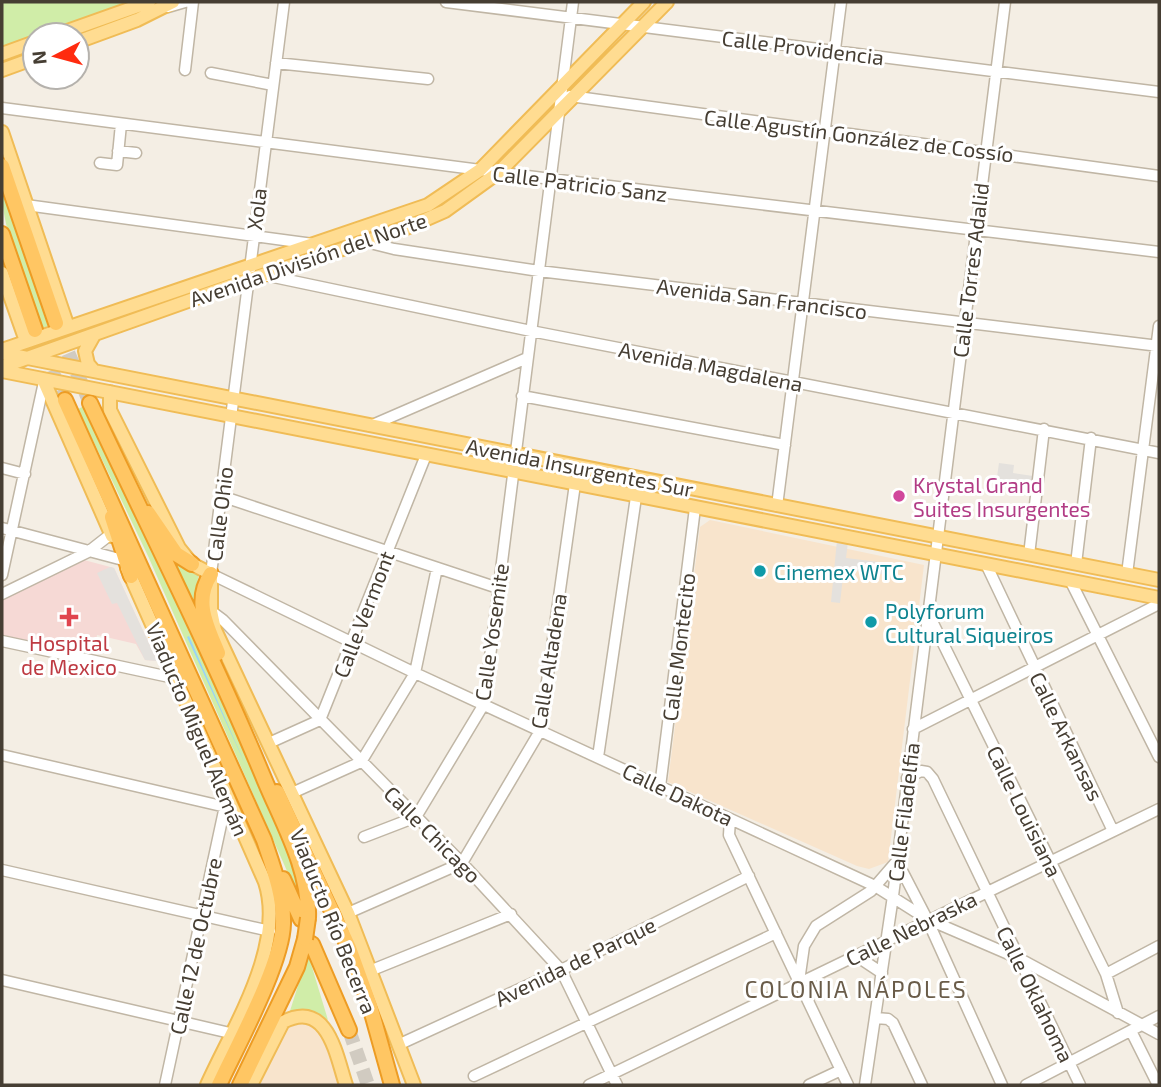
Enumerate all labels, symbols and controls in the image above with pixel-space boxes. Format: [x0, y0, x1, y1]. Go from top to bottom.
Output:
north arrow [21, 21, 91, 91]
street label: Calle Providencia [721, 25, 885, 69]
text: N [26, 50, 51, 66]
street label: Calle Agustín González de Cossío [703, 104, 1015, 166]
street label: Calle Patricio Sanz [491, 160, 669, 206]
street label: Calle Torres Adalid [947, 181, 993, 359]
street label: Xola [241, 186, 271, 232]
street label: Avenida División del Norte [186, 207, 430, 311]
street label: Avenida San Francisco [655, 273, 869, 323]
street label: Avenida Magdalena [617, 336, 805, 396]
street label: Avenida Insurgentes Sur [464, 433, 696, 501]
street label: Calle Ohio [201, 465, 237, 563]
place label: Krystal Grand Suites Insurgentes [913, 472, 1090, 521]
marker: Krystal Grand Suites Insurgentes [891, 488, 907, 504]
street label: Calle Vermont [327, 547, 399, 681]
place label: Cinemex WTC [774, 559, 904, 584]
street label: Calle Yosemite [469, 562, 513, 702]
marker: Cinemex WTC [752, 563, 768, 579]
street label: Calle Montecito [657, 571, 699, 723]
street label: Calle Altadena [525, 591, 571, 731]
place label: Polyforum Cultural Siqueiros [885, 598, 1054, 647]
marker: Hospital de Mexico [59, 607, 79, 627]
marker: Polyforum Cultural Siqueiros [863, 614, 879, 630]
street label: Viaducto Miguel Alemán [142, 618, 254, 840]
place label: Hospital de Mexico [21, 630, 117, 679]
street label: Calle Arkansas [1025, 668, 1109, 804]
street label: Calle Filadelfia [882, 741, 924, 883]
street label: Calle Louisiana [982, 741, 1068, 881]
street label: Calle Dakota [619, 757, 737, 831]
street label: Calle Chicago [379, 780, 487, 888]
street label: Viaducto Río Becerra [285, 825, 383, 1017]
street label: Calle 12 de Octubre [164, 855, 226, 1037]
street label: Calle Nebraska [841, 885, 981, 971]
street label: Avenida de Parque [491, 911, 659, 1011]
street label: Calle Oklahoma [992, 922, 1080, 1066]
district label: COLONIA NÁPOLES [744, 975, 968, 1003]

